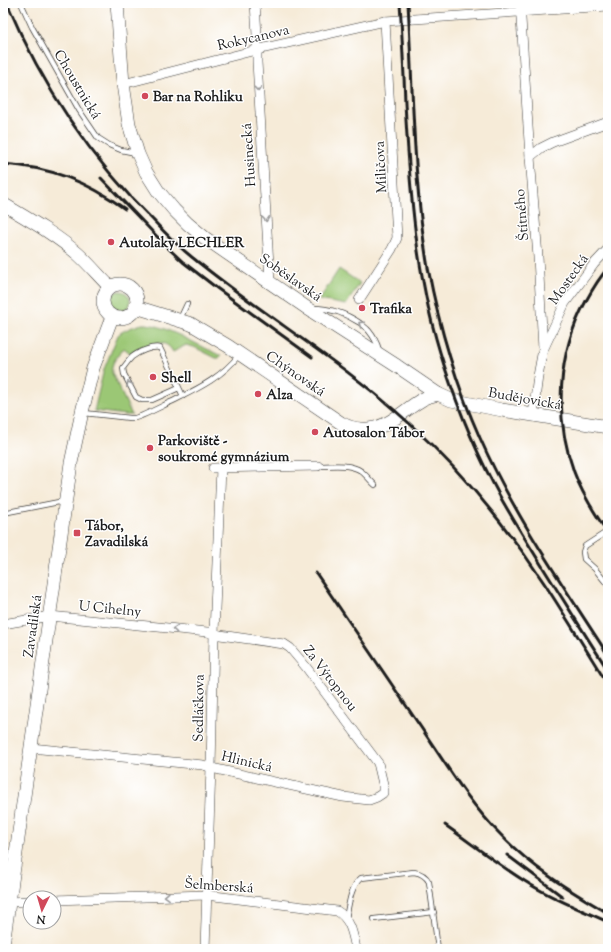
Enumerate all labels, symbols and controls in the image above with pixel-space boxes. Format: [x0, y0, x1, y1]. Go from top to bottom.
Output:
street label: Rokycanova [216, 21, 292, 57]
street label: Choustnická [48, 46, 105, 124]
one-way arrow [254, 86, 263, 92]
place label: Bar na Rohliku [153, 88, 244, 108]
marker: Bar na Rohliku [140, 91, 150, 101]
street label: Husinecká [238, 122, 262, 187]
street label: Miličova [371, 140, 393, 193]
street label: Štítného [511, 188, 535, 242]
one-way arrow [262, 216, 271, 222]
place label: Autolaky LECHLER [119, 234, 245, 254]
marker: Autolaky LECHLER [106, 237, 116, 247]
street label: Soběslavská [254, 250, 326, 308]
street label: Mostecká [545, 250, 595, 309]
place label: Trafika [370, 300, 413, 320]
marker: Trafika [357, 303, 367, 313]
one-way arrow [358, 322, 365, 329]
street label: Chýnovská [261, 347, 329, 403]
place label: Shell [161, 369, 192, 389]
marker: Shell [148, 372, 158, 382]
one-way arrow [126, 381, 134, 388]
street label: Budějovická [487, 384, 563, 416]
place label: Alza [266, 386, 294, 406]
marker: Alza [253, 389, 263, 399]
place label: Autosalon Tábor [323, 424, 425, 444]
marker: Autosalon Tábor [310, 427, 320, 437]
place label: Parkoviště - soukromé gymnázium [158, 432, 290, 468]
marker: Parkoviště - soukromé gymnázium [145, 443, 155, 453]
place label: Tábor, Zavadilská [85, 517, 149, 553]
marker: Tábor, Zavadilská [72, 528, 82, 538]
street label: Zavadilská [20, 593, 48, 659]
street label: U Cihelny [78, 597, 142, 623]
one-way arrow [172, 624, 178, 633]
street label: Za Výtopnou [297, 642, 362, 716]
street label: Sedláčkova [189, 674, 211, 742]
street label: Hlinická [219, 747, 274, 779]
street label: Šelmberská [184, 875, 255, 899]
north arrow [22, 890, 62, 930]
one-way arrow [164, 892, 170, 901]
text: N [36, 911, 47, 927]

